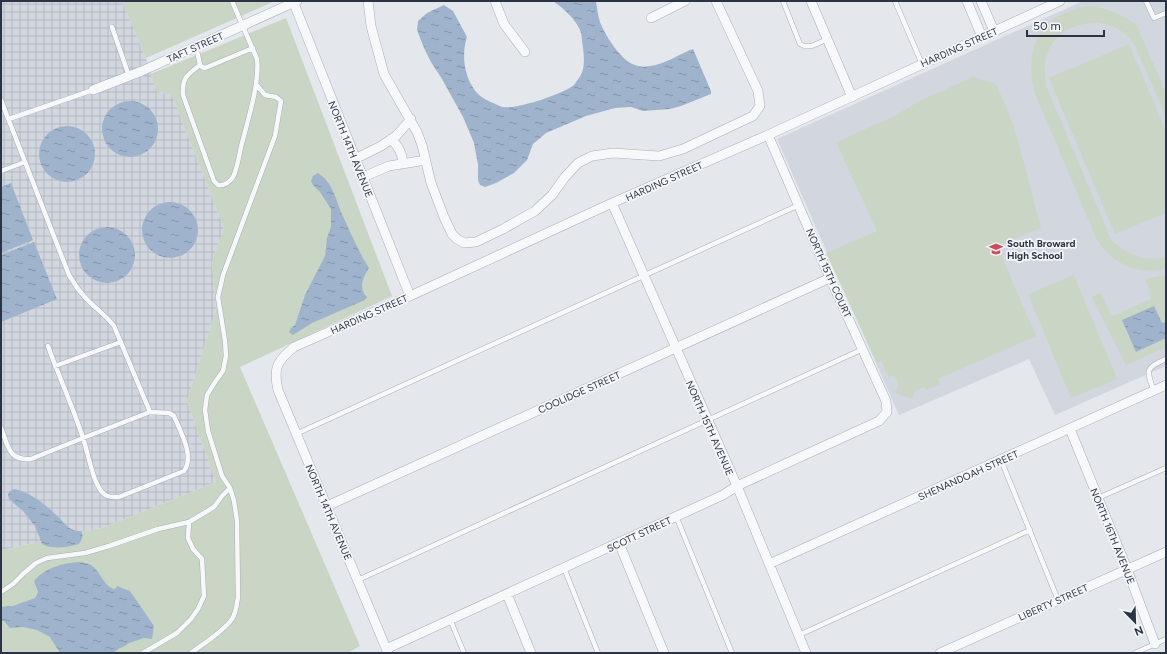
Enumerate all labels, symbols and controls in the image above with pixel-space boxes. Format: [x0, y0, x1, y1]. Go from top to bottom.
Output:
scale bar [1027, 12, 1104, 38]
text: 50 m [1033, 19, 1061, 33]
street label: HARDING STREET [919, 24, 1000, 70]
street label: TAFT STREET [165, 29, 226, 66]
street label: NORTH 14TH AVENUE [325, 99, 376, 199]
street label: HARDING STREET [624, 158, 705, 204]
street label: NORTH 15TH COURT [803, 227, 854, 320]
place label: South Broward High School [1007, 237, 1075, 262]
school or university icon: South Broward High School [988, 241, 1004, 257]
street label: HARDING STREET [329, 291, 410, 337]
street label: COOLIDGE STREET [536, 368, 623, 416]
street label: NORTH 15TH AVENUE [683, 379, 736, 478]
street label: SHENANDOAH STREET [916, 447, 1021, 503]
street label: NORTH 14TH AVENUE [302, 462, 355, 562]
street label: NORTH 16TH AVENUE [1087, 486, 1138, 586]
street label: SCOTT STREET [605, 514, 674, 555]
street label: LIBERTY STREET [1016, 581, 1091, 624]
north arrow [1115, 602, 1155, 642]
text: N [1132, 623, 1145, 638]

